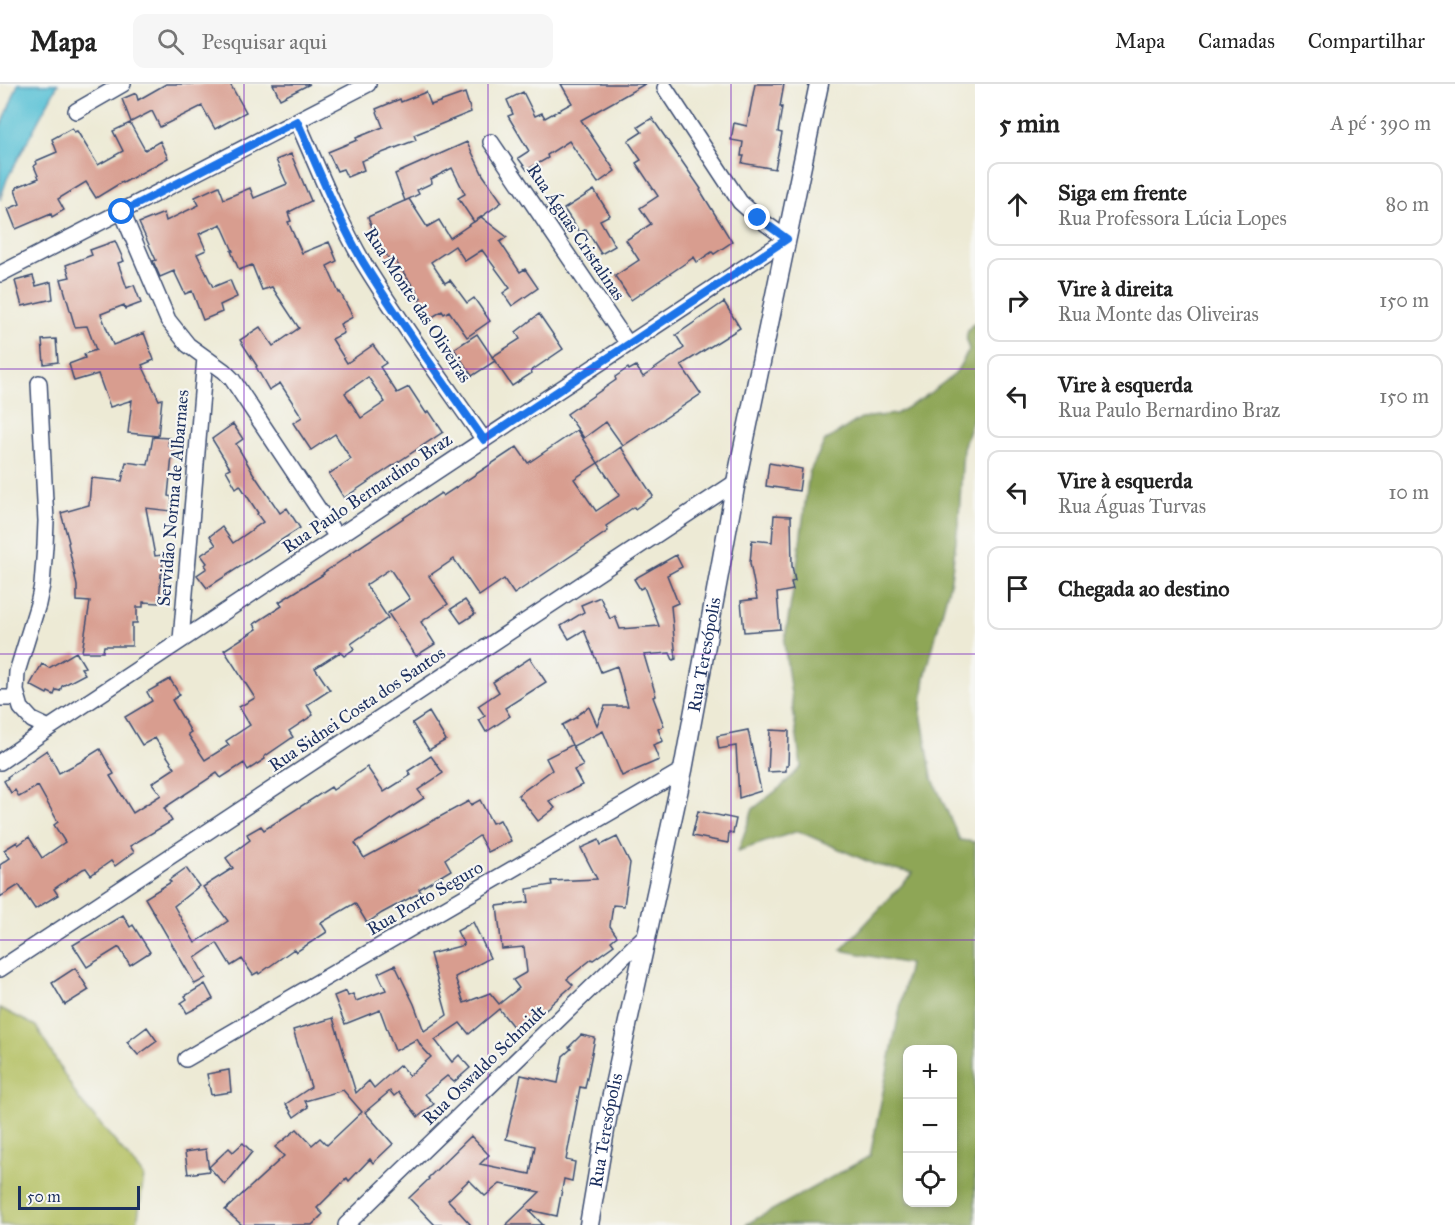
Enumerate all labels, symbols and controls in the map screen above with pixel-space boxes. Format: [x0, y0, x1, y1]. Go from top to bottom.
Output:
search box [133, 14, 553, 68]
text: Mapa [30, 24, 97, 59]
icon: search [154, 25, 187, 58]
text: Pesquisar aqui [202, 28, 327, 55]
text: Mapa [1115, 28, 1165, 54]
text: Camadas [1198, 28, 1275, 54]
text: Compartilhar [1308, 28, 1425, 54]
text: 5 min [999, 107, 1060, 139]
text: A pé · 390 m [1330, 111, 1431, 135]
street label: Rua Águas Cristalinas [521, 158, 632, 305]
text: Siga em frente [1058, 179, 1187, 206]
icon: ahead [1001, 188, 1034, 221]
text: 80 m [1386, 192, 1429, 216]
route start [108, 198, 134, 224]
route end [744, 204, 770, 230]
text: Rua Professora Lúcia Lopes [1058, 206, 1287, 230]
street label: Rua Monte das Oliveiras [360, 223, 476, 387]
text: Vire à direita [1058, 275, 1173, 302]
icon: right [1001, 284, 1034, 317]
text: 150 m [1379, 288, 1429, 312]
text: Rua Monte das Oliveiras [1058, 302, 1259, 326]
text: Vire à esquerda [1058, 371, 1192, 398]
icon: left [1001, 380, 1034, 413]
text: 150 m [1379, 384, 1429, 408]
street label: Servidão Norma de Albarnaes [153, 389, 193, 607]
text: Rua Paulo Bernardino Braz [1058, 398, 1280, 422]
street label: Rua Paulo Bernardino Braz [278, 428, 456, 558]
text: Vire à esquerda [1058, 467, 1192, 494]
icon: left [1001, 476, 1034, 509]
text: 10 m [1388, 480, 1429, 504]
text: Rua Águas Turvas [1058, 494, 1206, 518]
icon: arrive [1001, 572, 1034, 605]
text: Chegada ao destino [1058, 575, 1229, 602]
street label: Rua Teresópolis [683, 595, 726, 714]
street label: Rua Sidnei Costa dos Santos [265, 642, 449, 776]
street label: Rua Porto Seguro [363, 856, 488, 941]
street label: Rua Oswaldo Schmidt [418, 1000, 551, 1130]
map controls [903, 1045, 957, 1207]
button: + [903, 1045, 957, 1099]
street label: Rua Teresópolis [584, 1071, 627, 1190]
button: − [903, 1099, 957, 1153]
button: locate [903, 1153, 957, 1207]
scale bar [18, 1183, 140, 1210]
text: 50 m [27, 1187, 61, 1206]

